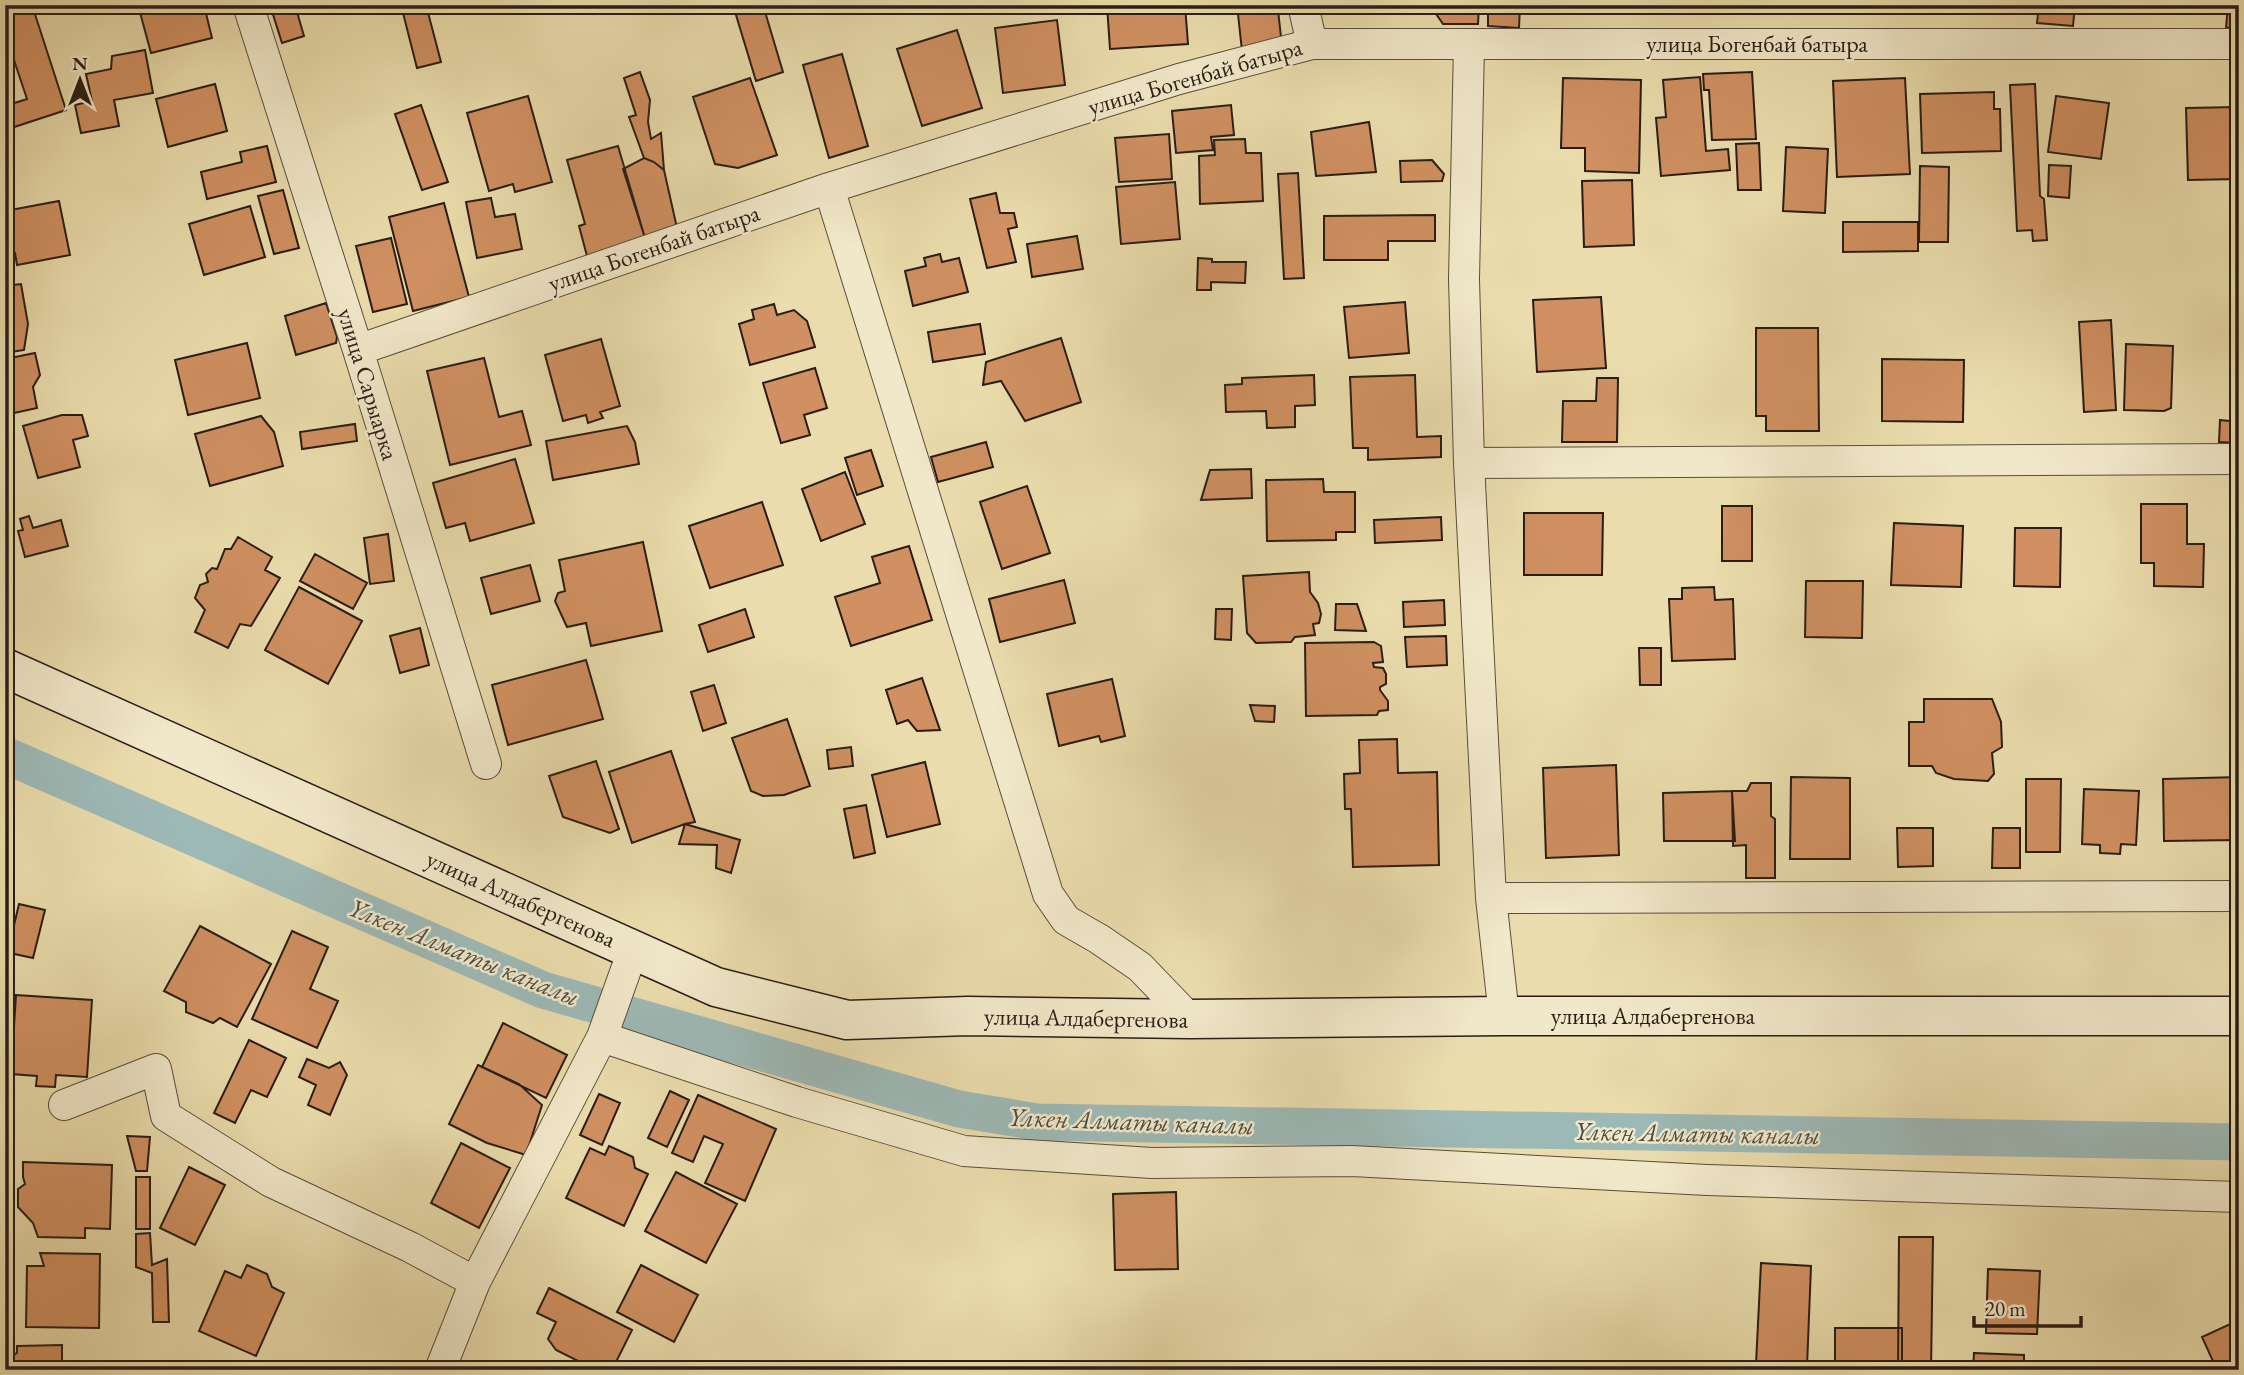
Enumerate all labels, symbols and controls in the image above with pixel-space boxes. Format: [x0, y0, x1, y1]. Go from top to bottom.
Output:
street label: улица Богенбай батыра [1646, 28, 1868, 59]
street label: улица Богенбай батыра [1084, 31, 1306, 122]
north arrow [46, 46, 116, 116]
text: N [72, 51, 88, 76]
street label: улица Богенбай батыра [544, 197, 764, 298]
street label: улица Сарыарка [331, 304, 406, 464]
street label: улица Алдабергенова [422, 843, 621, 954]
water label: Үлкен Алматы каналы [344, 890, 584, 1014]
street label: улица Алдабергенова [984, 1000, 1189, 1035]
street label: улица Алдабергенова [1551, 1000, 1756, 1031]
water label: Үлкен Алматы каналы [1008, 1100, 1254, 1142]
water label: Үлкен Алматы каналы [1574, 1114, 1820, 1152]
scale bar [1974, 1284, 2081, 1328]
text: 20 m [1985, 1295, 2026, 1322]

